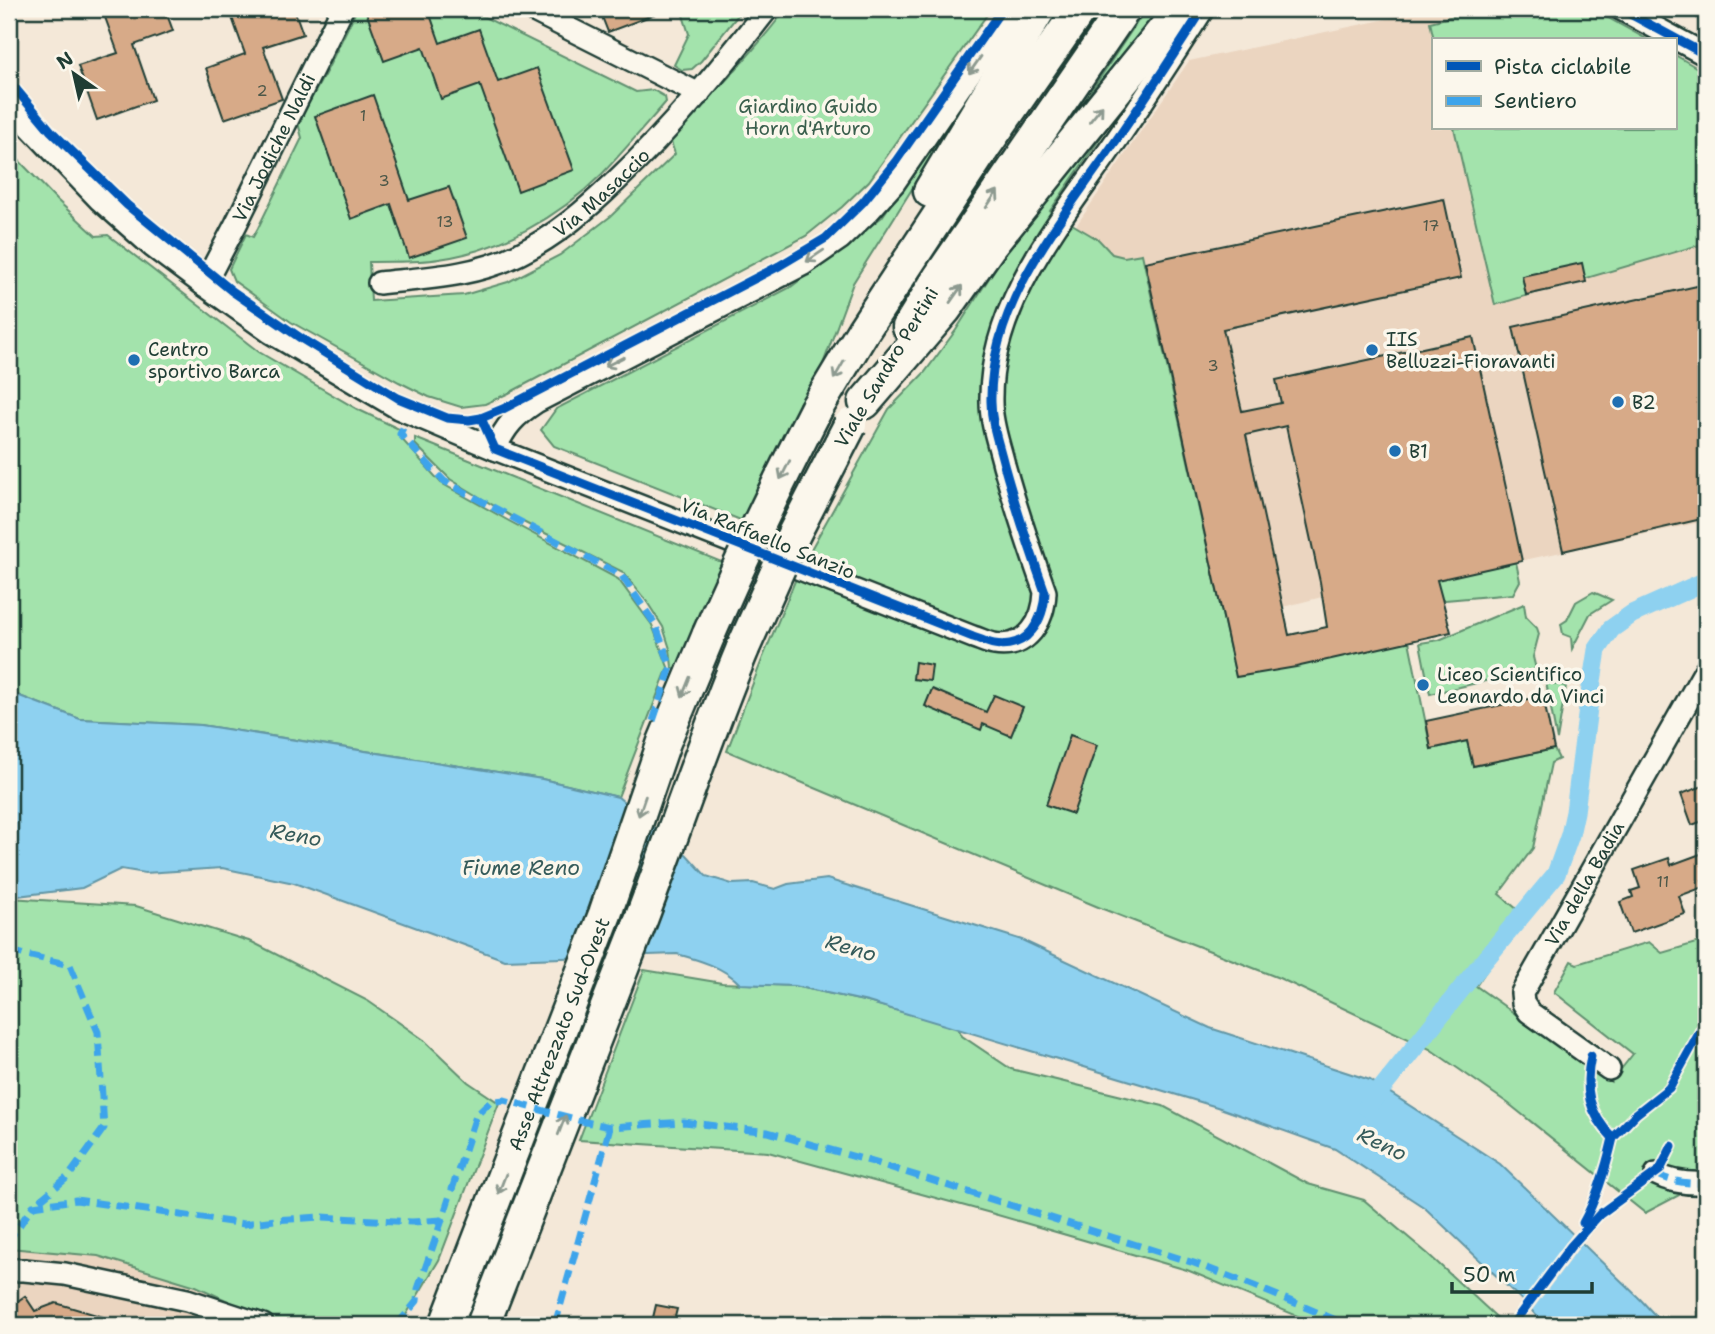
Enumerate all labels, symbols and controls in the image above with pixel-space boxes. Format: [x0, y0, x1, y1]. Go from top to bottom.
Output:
north arrow [38, 38, 108, 108]
legend [1432, 38, 1676, 130]
text: N [52, 46, 78, 75]
text: Pista ciclabile [1494, 53, 1632, 81]
one-way arrow [968, 55, 982, 74]
street label: Via Jodiche Naldi [227, 69, 321, 226]
house number: 2 [256, 80, 268, 101]
text: Sentiero [1494, 87, 1577, 115]
park label: Giardino Guido Horn d'Arturo [738, 94, 878, 141]
house number: 1 [360, 105, 366, 126]
one-way arrow [1088, 106, 1104, 124]
street label: Via Masaccio [548, 143, 655, 243]
house number: 3 [378, 170, 390, 191]
one-way arrow [985, 190, 1000, 209]
house number: 13 [436, 211, 454, 232]
house number: 17 [1422, 215, 1440, 236]
one-way arrow [805, 249, 825, 263]
street label: Viale Sandro Pertini [829, 282, 944, 452]
one-way arrow [949, 285, 963, 304]
place label: IIS Belluzzi-Fioravanti [1386, 327, 1556, 374]
place label: Centro sportivo Barca [148, 337, 280, 384]
marker: IIS Belluzzi-Fioravanti [1364, 342, 1380, 358]
marker: Centro sportivo Barca [126, 352, 142, 368]
house number: 3 [1207, 355, 1219, 376]
one-way arrow [604, 356, 624, 370]
one-way arrow [831, 359, 845, 379]
place label: B2 [1632, 390, 1656, 415]
marker: B2 [1610, 394, 1626, 410]
place label: B1 [1409, 439, 1428, 464]
marker: B1 [1387, 443, 1403, 459]
one-way arrow [778, 459, 792, 480]
street label: Via Raffaello Sanzio [677, 492, 859, 585]
place label: Liceo Scientifico Leonardo da Vinci [1437, 662, 1604, 709]
one-way arrow [678, 676, 691, 698]
marker: Liceo Scientifico Leonardo da Vinci [1415, 677, 1431, 693]
one-way arrow [635, 795, 647, 817]
water label: Reno [268, 817, 324, 853]
street label: Via della Badia [1539, 817, 1630, 951]
water label: Fiume Reno [462, 854, 580, 882]
house number: 11 [1657, 871, 1669, 892]
street label: Asse Attrezzato Sud-Ovest [503, 914, 615, 1155]
water label: Reno [822, 927, 880, 969]
one-way arrow [557, 1115, 570, 1136]
water label: Reno [1353, 1120, 1411, 1168]
one-way arrow [495, 1172, 507, 1194]
scale bar [1452, 1250, 1592, 1294]
text: 50 m [1463, 1261, 1516, 1289]

